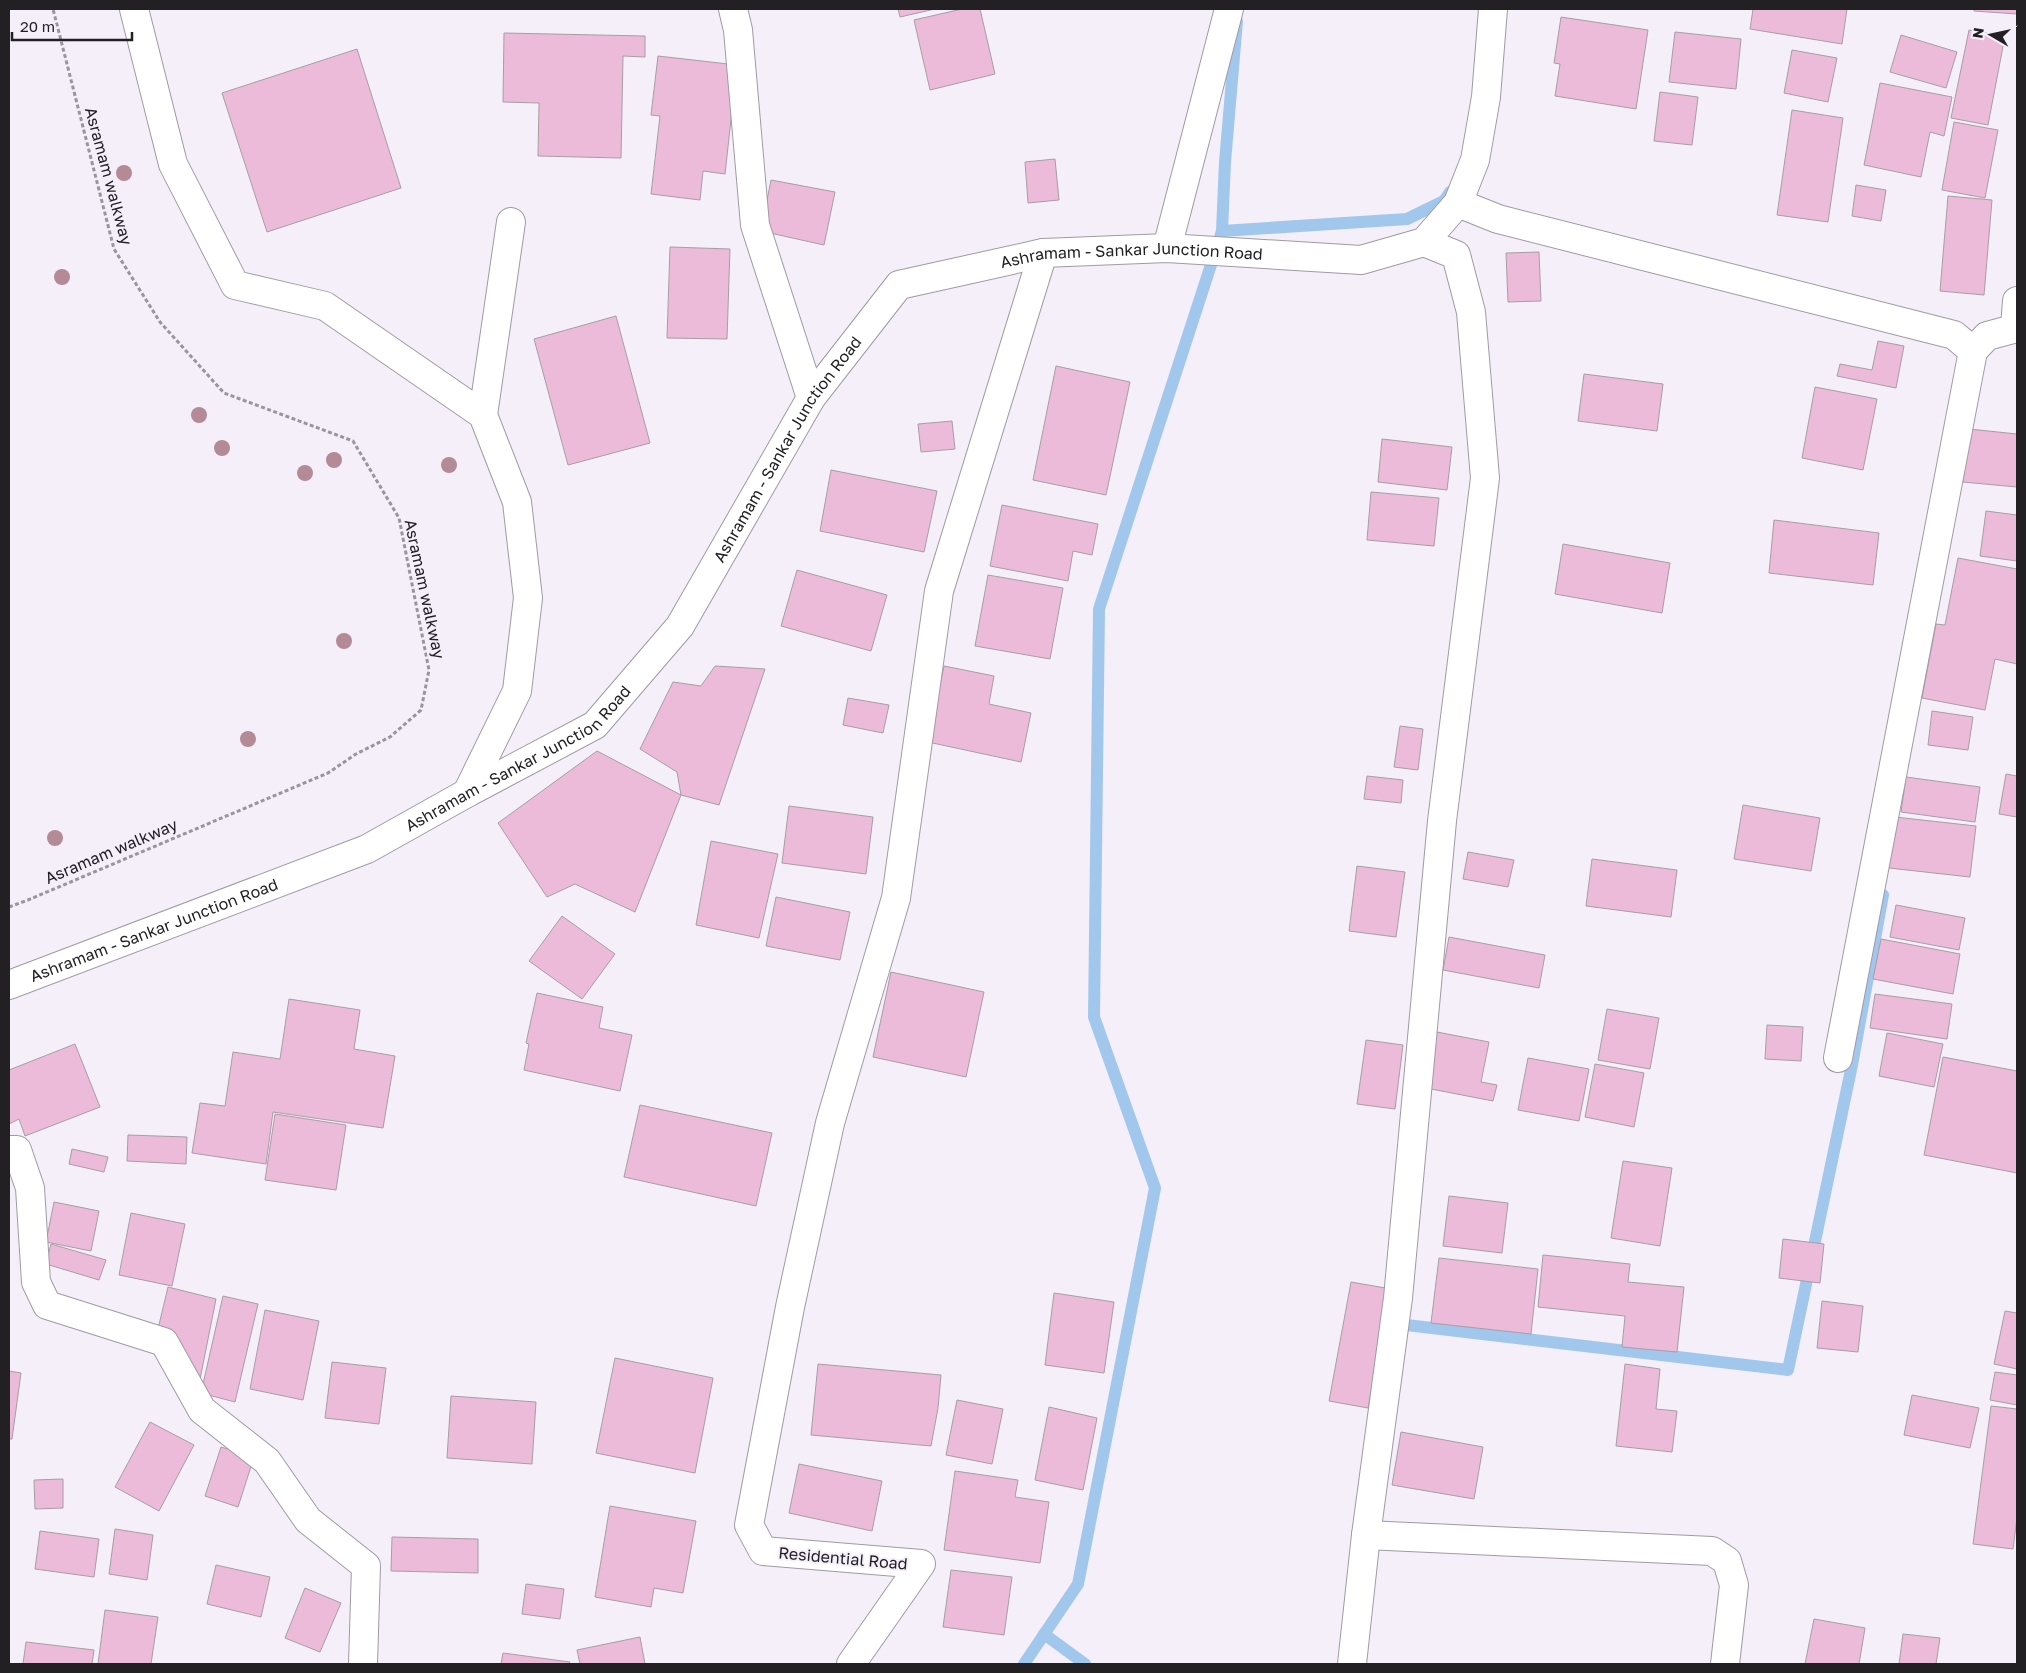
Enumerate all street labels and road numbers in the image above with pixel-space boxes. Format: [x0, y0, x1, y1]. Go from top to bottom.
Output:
street label: Asramam walkway [81, 105, 137, 247]
street label: Ashramam - Sankar Junction Road [998, 238, 1263, 272]
street label: Ashramam - Sankar Junction Road [709, 332, 865, 566]
street label: Asramam walkway [400, 518, 450, 661]
street label: Ashramam - Sankar Junction Road [402, 681, 635, 836]
street label: Asramam walkway [42, 814, 180, 888]
street label: Ashramam - Sankar Junction Road [27, 874, 281, 986]
street label: Residential Road [778, 1542, 908, 1574]

